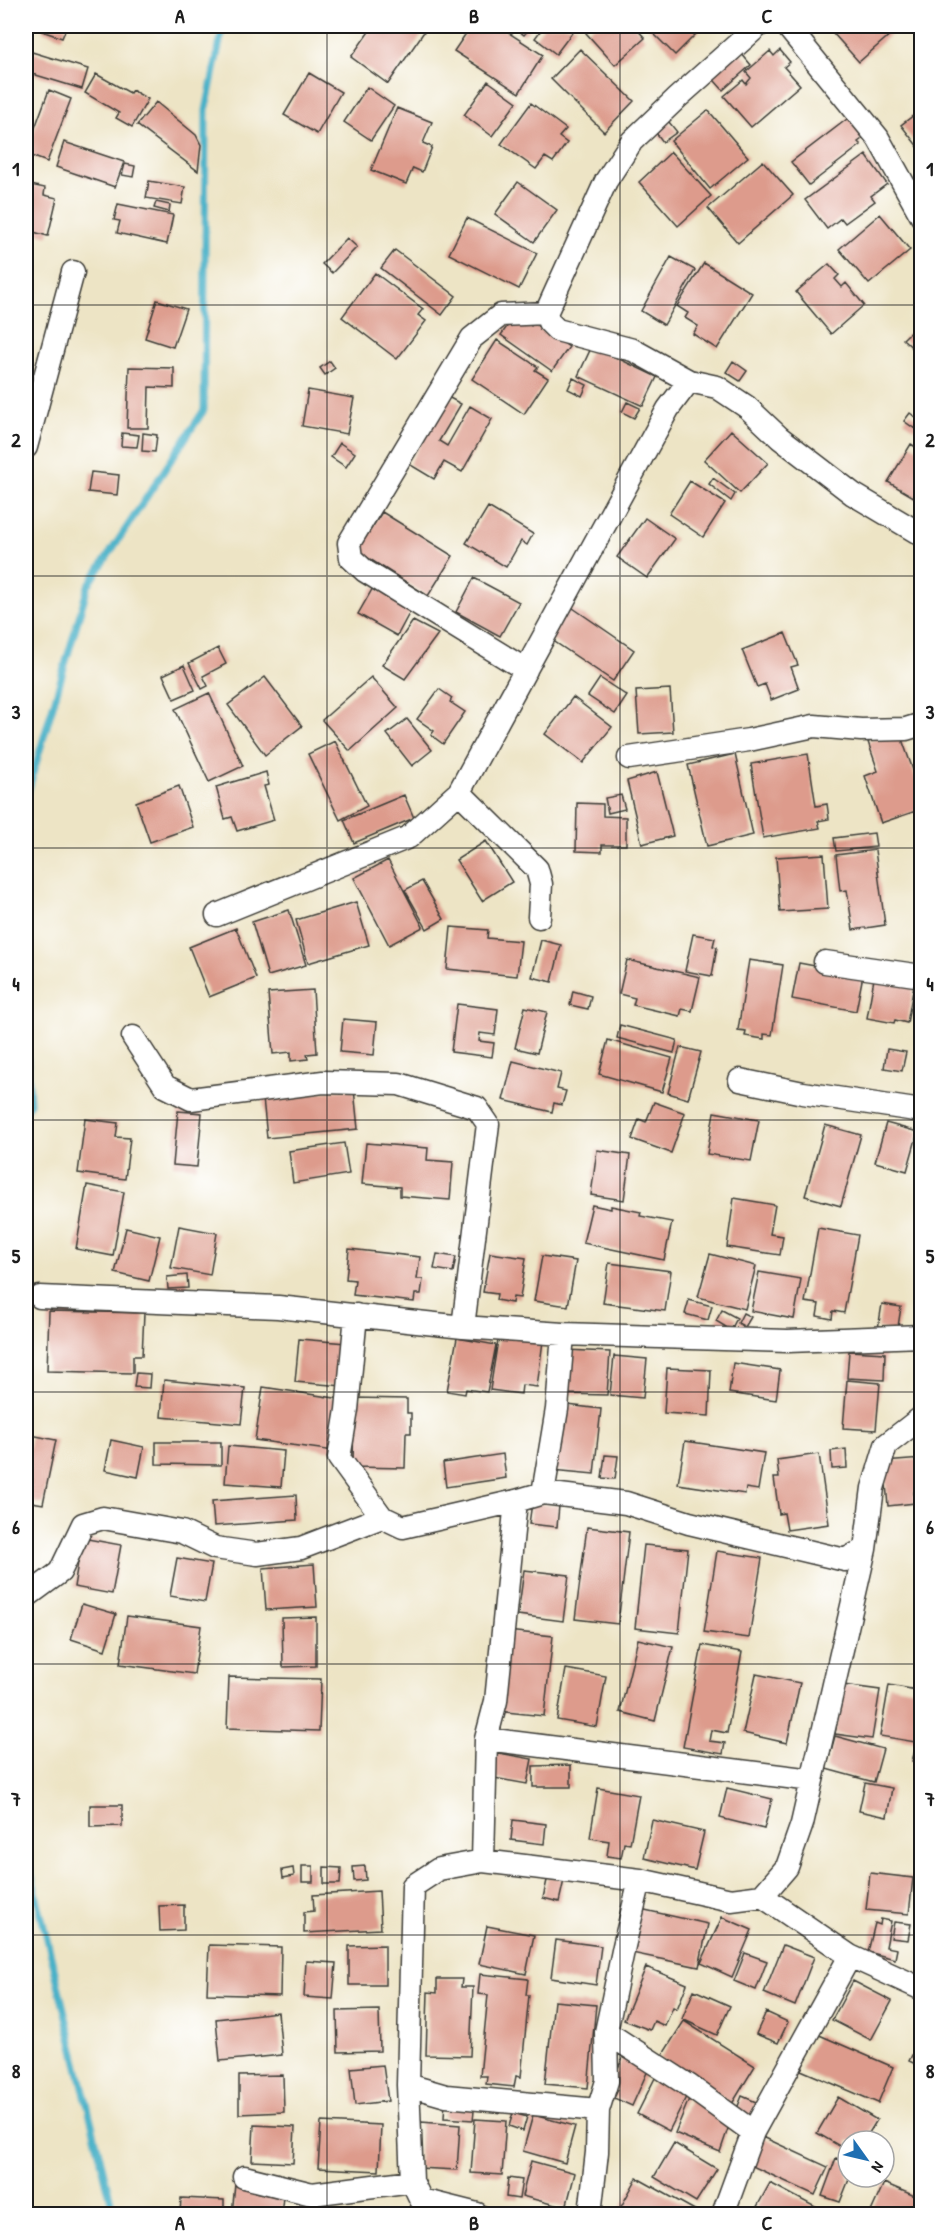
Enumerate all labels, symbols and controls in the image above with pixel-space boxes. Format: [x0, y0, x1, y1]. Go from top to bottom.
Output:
text: A [175, 2, 185, 29]
text: B [469, 2, 479, 29]
text: C [762, 2, 773, 29]
text: 1 [12, 155, 20, 182]
text: 1 [926, 155, 934, 182]
text: 2 [11, 426, 21, 453]
text: 2 [925, 426, 935, 453]
text: 3 [12, 698, 21, 725]
text: 3 [926, 698, 935, 725]
text: 4 [12, 970, 20, 997]
text: 4 [926, 970, 934, 997]
text: 5 [12, 1242, 21, 1269]
text: 5 [926, 1242, 935, 1269]
text: 6 [12, 1513, 20, 1540]
text: 6 [926, 1513, 934, 1540]
text: 7 [10, 1785, 21, 1812]
text: 7 [924, 1785, 935, 1812]
text: 8 [12, 2057, 21, 2084]
text: 8 [926, 2057, 935, 2084]
north arrow [836, 2129, 896, 2189]
text: N [867, 2158, 890, 2177]
text: A [175, 2209, 185, 2236]
text: B [469, 2209, 479, 2236]
text: C [762, 2209, 773, 2236]

